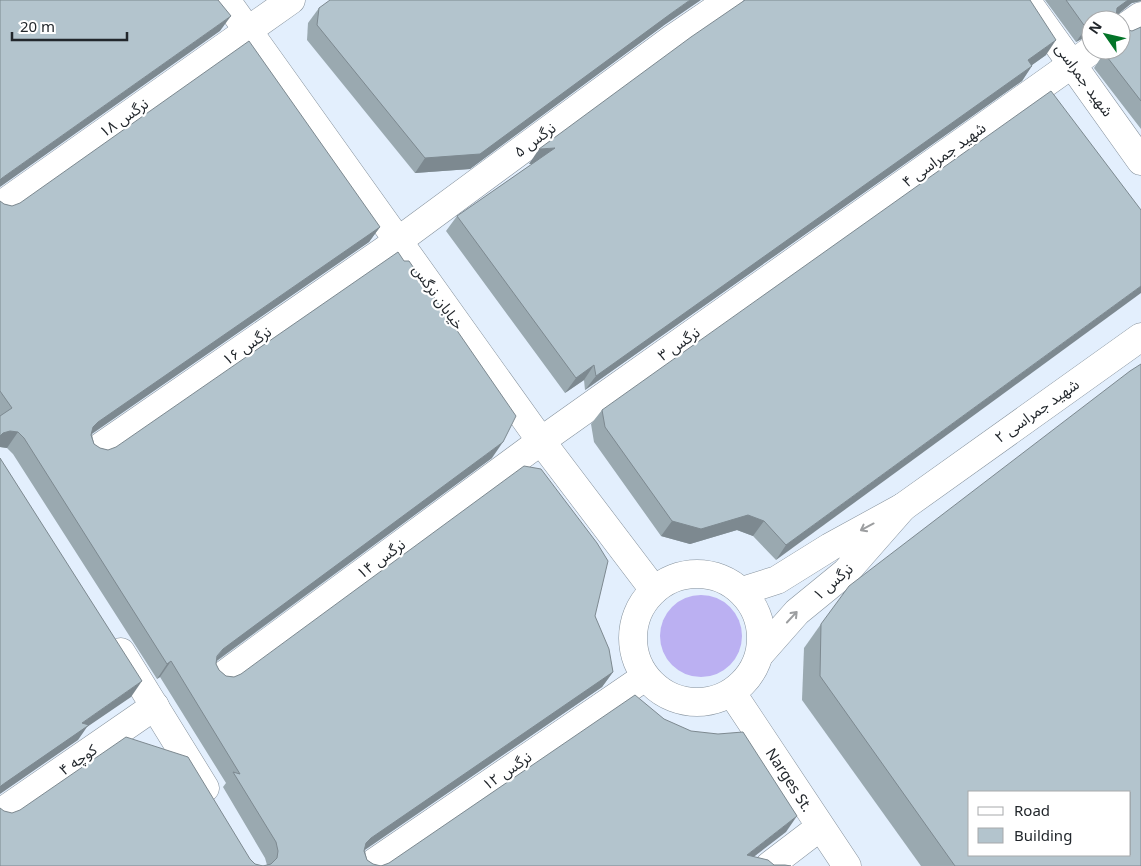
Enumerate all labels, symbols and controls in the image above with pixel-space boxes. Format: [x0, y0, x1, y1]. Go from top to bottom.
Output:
scale bar [12, 10, 128, 42]
north arrow [1081, 10, 1131, 60]
text: 20 m [20, 16, 55, 36]
text: N [1084, 17, 1106, 37]
street label: شهید جمراسی [1051, 39, 1118, 120]
street label: نرگس ۱۸ [95, 93, 152, 141]
street label: نرگس ۵ [509, 117, 559, 161]
street label: شهید جمراسی ۴ [898, 117, 989, 191]
street label: خیابان نرگس [408, 260, 469, 333]
street label: نرگس ۱۶ [218, 321, 275, 369]
street label: نرگس ۳ [653, 321, 703, 365]
street label: شهید جمراسی ۲ [990, 374, 1083, 447]
one-way arrow [860, 523, 875, 532]
street label: نرگس ۱۴ [352, 534, 409, 583]
street label: نرگس ۱ [808, 558, 857, 604]
one-way arrow [786, 611, 798, 624]
street label: کوچه ۴ [55, 739, 102, 780]
street label: Narges St. [762, 744, 818, 815]
street label: نرگس ۱۲ [478, 746, 535, 794]
legend [968, 791, 1131, 856]
text: Road [1014, 800, 1050, 820]
text: Building [1014, 825, 1072, 845]

